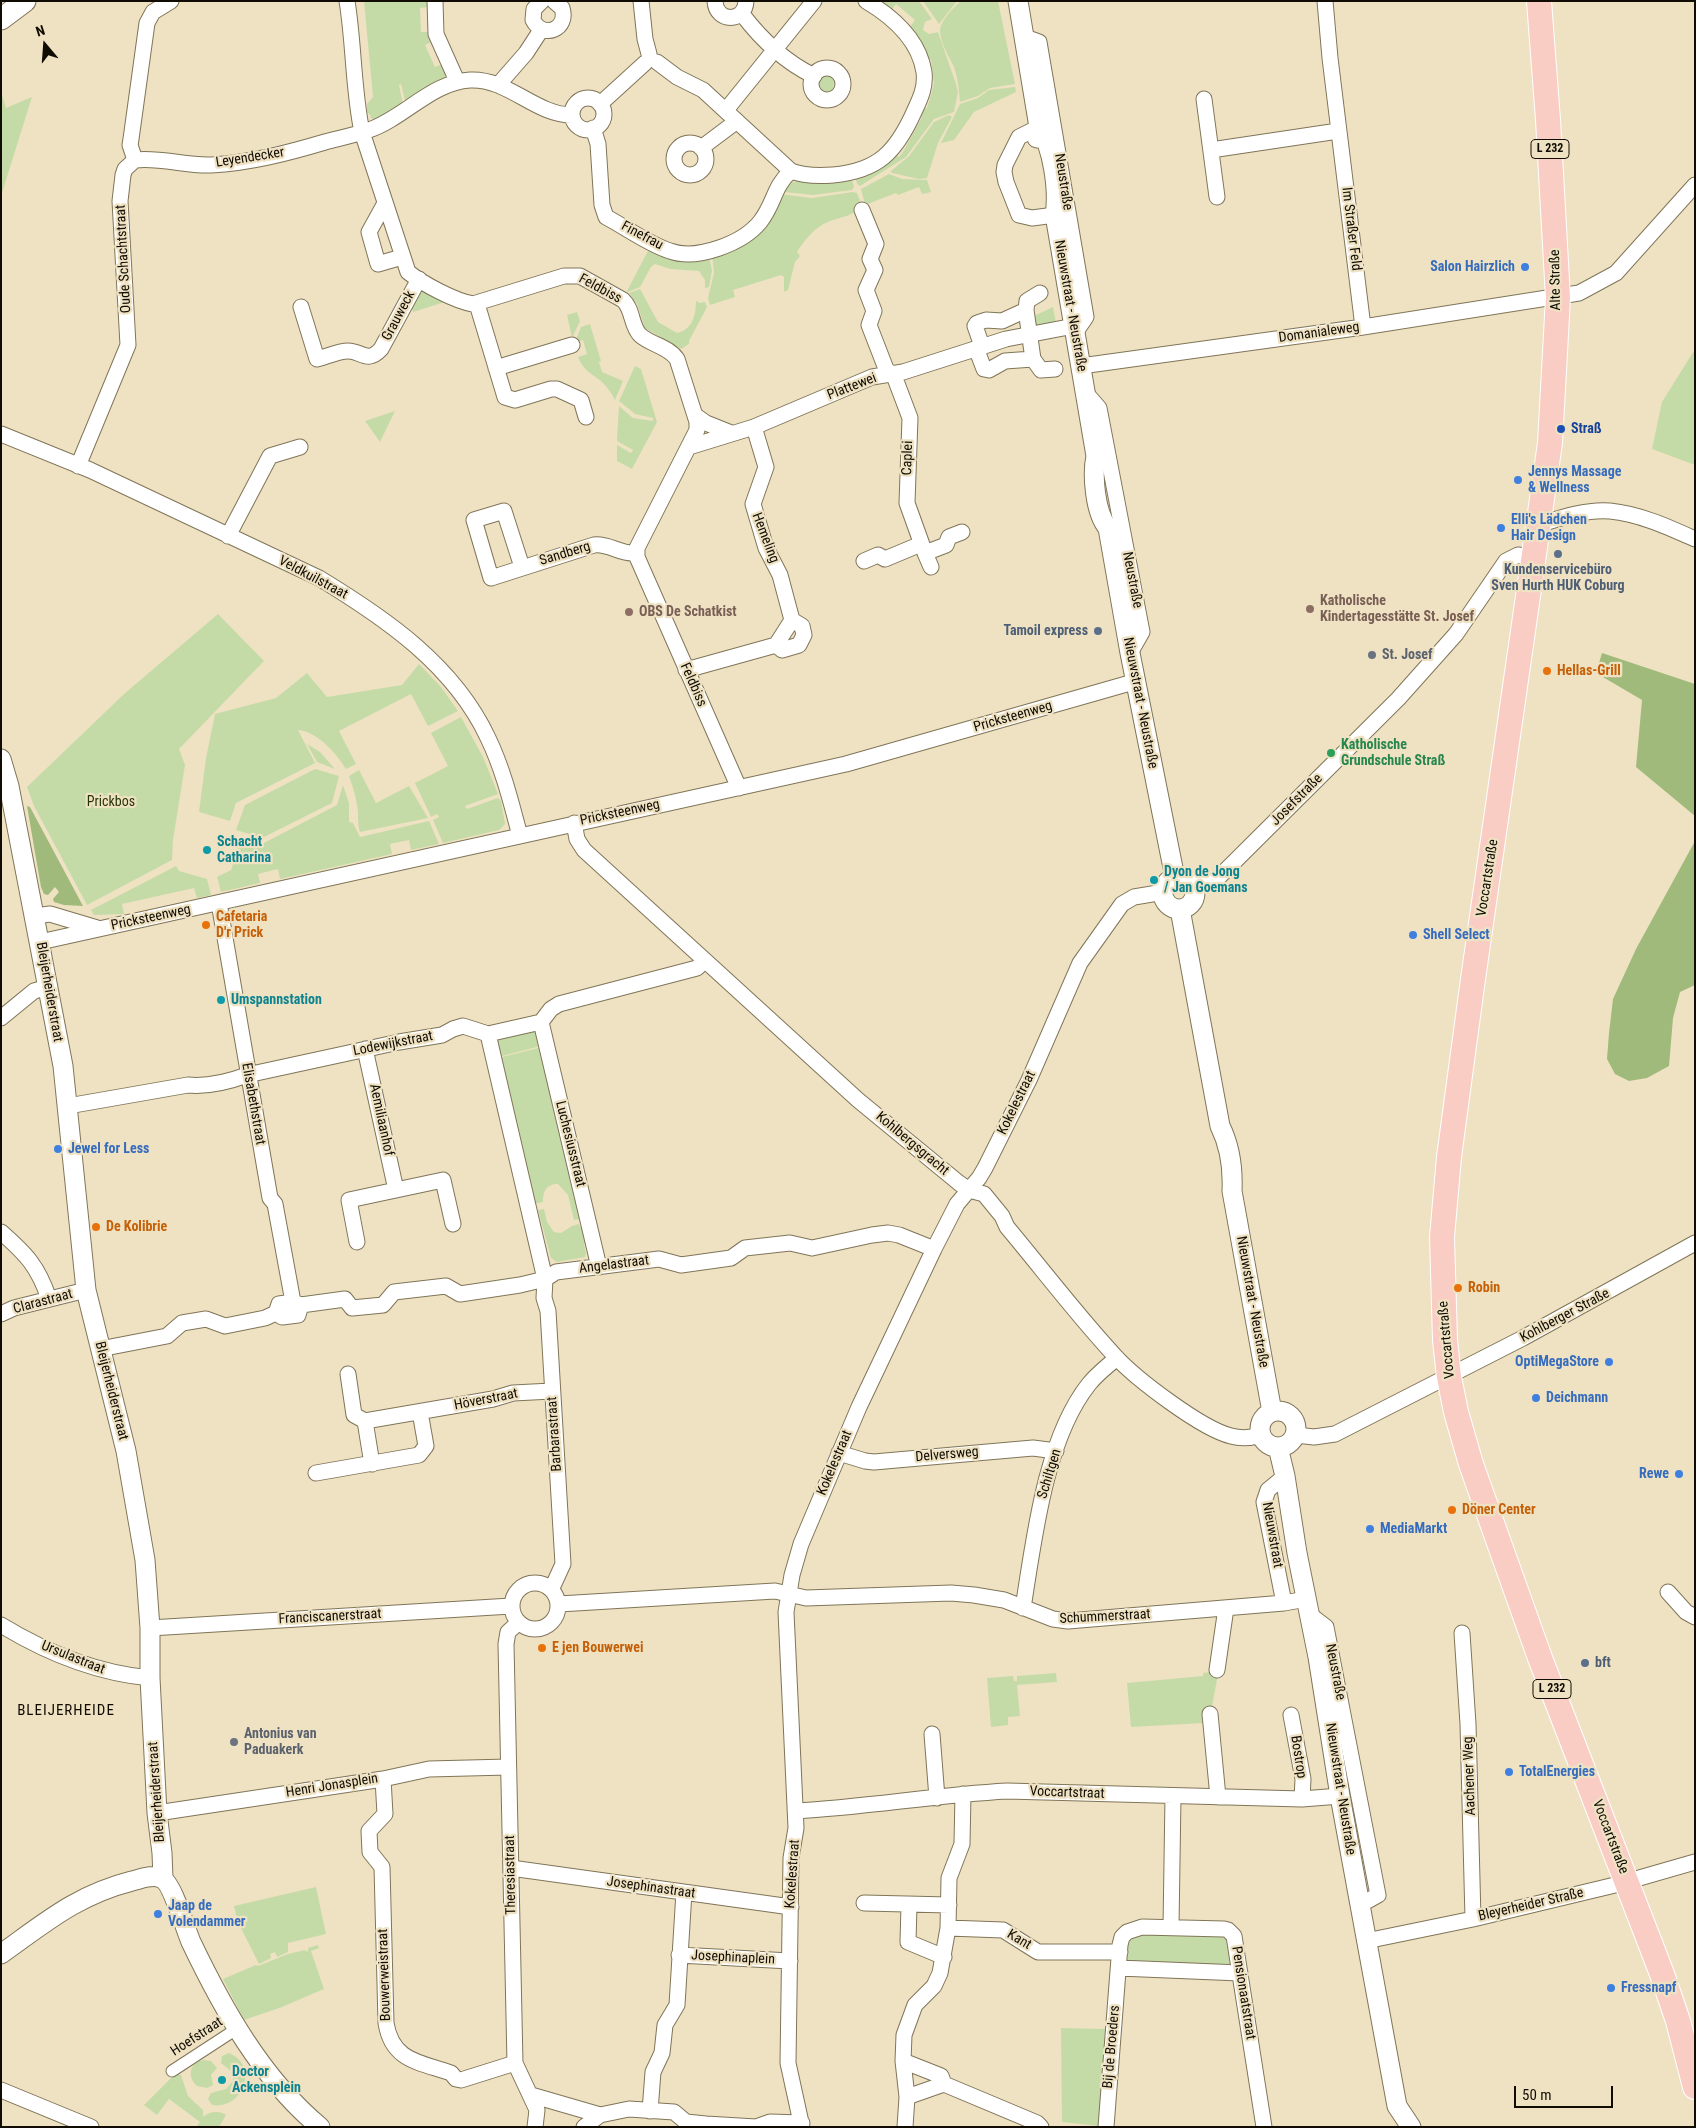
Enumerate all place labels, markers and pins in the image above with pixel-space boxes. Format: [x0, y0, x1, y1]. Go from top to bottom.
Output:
place label: Salon Hairzlich [1430, 259, 1515, 275]
marker: Salon Hairzlich [1519, 261, 1531, 273]
place label: Straß [1571, 421, 1602, 437]
marker: Straß [1555, 423, 1567, 435]
place label: Jennys Massage & Wellness [1528, 464, 1621, 497]
marker: Jennys Massage & Wellness [1512, 474, 1524, 486]
place label: Elli's Lädchen Hair Design [1511, 512, 1587, 544]
marker: Elli's Lädchen Hair Design [1495, 522, 1507, 534]
marker: Kundenservicebüro Sven Hurth HUK Coburg [1552, 548, 1564, 560]
place label: Kundenservicebüro Sven Hurth HUK Coburg [1491, 562, 1625, 594]
place label: Katholische Kindertagesstätte St. Josef [1320, 593, 1474, 626]
marker: Katholische Kindertagesstätte St. Josef [1304, 603, 1316, 615]
place label: OBS De Schatkist [639, 604, 737, 620]
marker: OBS De Schatkist [623, 606, 635, 618]
place label: Tamoil express [1003, 623, 1088, 639]
marker: Tamoil express [1092, 625, 1104, 637]
place label: St. Josef [1382, 647, 1433, 663]
marker: St. Josef [1366, 649, 1378, 661]
place label: Hellas-Grill [1557, 663, 1621, 679]
marker: Hellas-Grill [1541, 665, 1553, 677]
place label: Katholische Grundschule Straß [1341, 737, 1445, 770]
marker: Katholische Grundschule Straß [1325, 747, 1337, 759]
place label: Schacht Catharina [217, 834, 271, 866]
marker: Schacht Catharina [201, 844, 213, 856]
place label: Dyon de Jong / Jan Goemans [1164, 864, 1248, 896]
marker: Dyon de Jong / Jan Goemans [1148, 874, 1160, 886]
place label: Cafetaria D'r Prick [216, 909, 267, 942]
marker: Cafetaria D'r Prick [200, 919, 212, 931]
place label: Shell Select [1423, 927, 1490, 943]
marker: Shell Select [1407, 929, 1419, 941]
place label: Umspannstation [231, 992, 322, 1008]
marker: Umspannstation [215, 994, 227, 1006]
place label: Jewel for Less [68, 1141, 149, 1157]
marker: Jewel for Less [52, 1143, 64, 1155]
place label: De Kolibrie [106, 1219, 167, 1235]
marker: De Kolibrie [90, 1221, 102, 1233]
place label: Robin [1468, 1280, 1500, 1296]
marker: Robin [1452, 1282, 1464, 1294]
place label: OptiMegaStore [1515, 1354, 1599, 1370]
marker: OptiMegaStore [1603, 1356, 1615, 1368]
place label: Deichmann [1546, 1390, 1608, 1406]
marker: Deichmann [1530, 1392, 1542, 1404]
place label: Rewe [1639, 1466, 1669, 1482]
marker: Rewe [1673, 1468, 1685, 1480]
place label: Döner Center [1462, 1502, 1536, 1518]
marker: Döner Center [1446, 1504, 1458, 1516]
place label: MediaMarkt [1380, 1521, 1447, 1537]
marker: MediaMarkt [1364, 1523, 1376, 1535]
place label: E jen Bouwerwei [552, 1640, 643, 1656]
marker: E jen Bouwerwei [536, 1642, 548, 1654]
place label: bft [1595, 1655, 1611, 1671]
marker: bft [1579, 1657, 1591, 1669]
place label: Antonius van Paduakerk [244, 1726, 317, 1758]
marker: Antonius van Paduakerk [228, 1736, 240, 1748]
place label: TotalEnergies [1519, 1764, 1595, 1780]
marker: TotalEnergies [1503, 1766, 1515, 1778]
place label: Jaap de Volendammer [168, 1898, 245, 1930]
marker: Jaap de Volendammer [152, 1908, 164, 1920]
place label: Fressnapf [1621, 1980, 1676, 1996]
marker: Fressnapf [1605, 1982, 1617, 1994]
place label: Doctor Ackensplein [232, 2064, 301, 2096]
marker: Doctor Ackensplein [216, 2074, 228, 2086]

